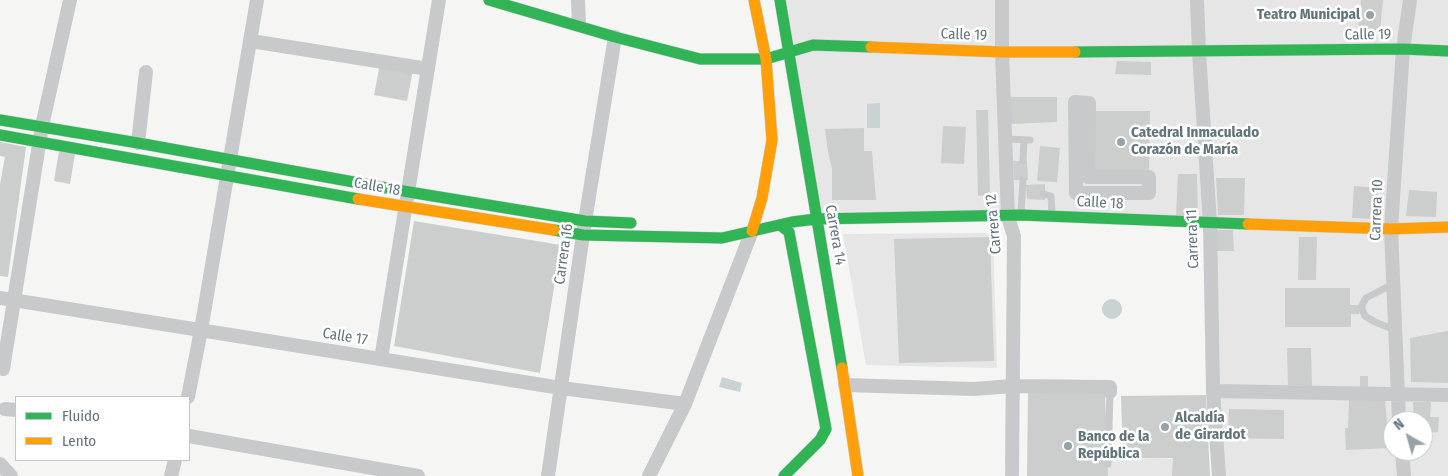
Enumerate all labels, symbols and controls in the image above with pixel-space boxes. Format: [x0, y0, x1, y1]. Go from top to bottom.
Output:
place label: Teatro Municipal [1257, 6, 1360, 24]
marker: Teatro Municipal [1364, 9, 1376, 21]
street label: Calle 19 [940, 25, 988, 45]
street label: Calle 19 [1345, 26, 1391, 44]
place label: Catedral Inmaculado Corazón de María [1131, 124, 1259, 159]
marker: Catedral Inmaculado Corazón de María [1115, 136, 1127, 148]
street label: Calle 18 [352, 174, 402, 200]
street label: Carrera 10 [1367, 179, 1387, 241]
street label: Carrera 12 [982, 193, 1006, 255]
street label: Calle 18 [1076, 193, 1124, 213]
street label: Carrera 14 [821, 203, 849, 267]
street label: Carrera 11 [1183, 209, 1203, 269]
street label: Carrera 16 [551, 222, 577, 286]
street label: Calle 17 [321, 325, 369, 349]
legend [15, 396, 190, 461]
text: Fluido [62, 407, 100, 425]
place label: Alcaldía de Girardot [1175, 409, 1246, 444]
north arrow [1383, 411, 1433, 461]
text: N [1391, 415, 1408, 434]
marker: Alcaldía de Girardot [1159, 421, 1171, 433]
place label: Banco de la República [1078, 428, 1149, 463]
text: Lento [62, 432, 96, 450]
marker: Banco de la República [1062, 440, 1074, 452]

